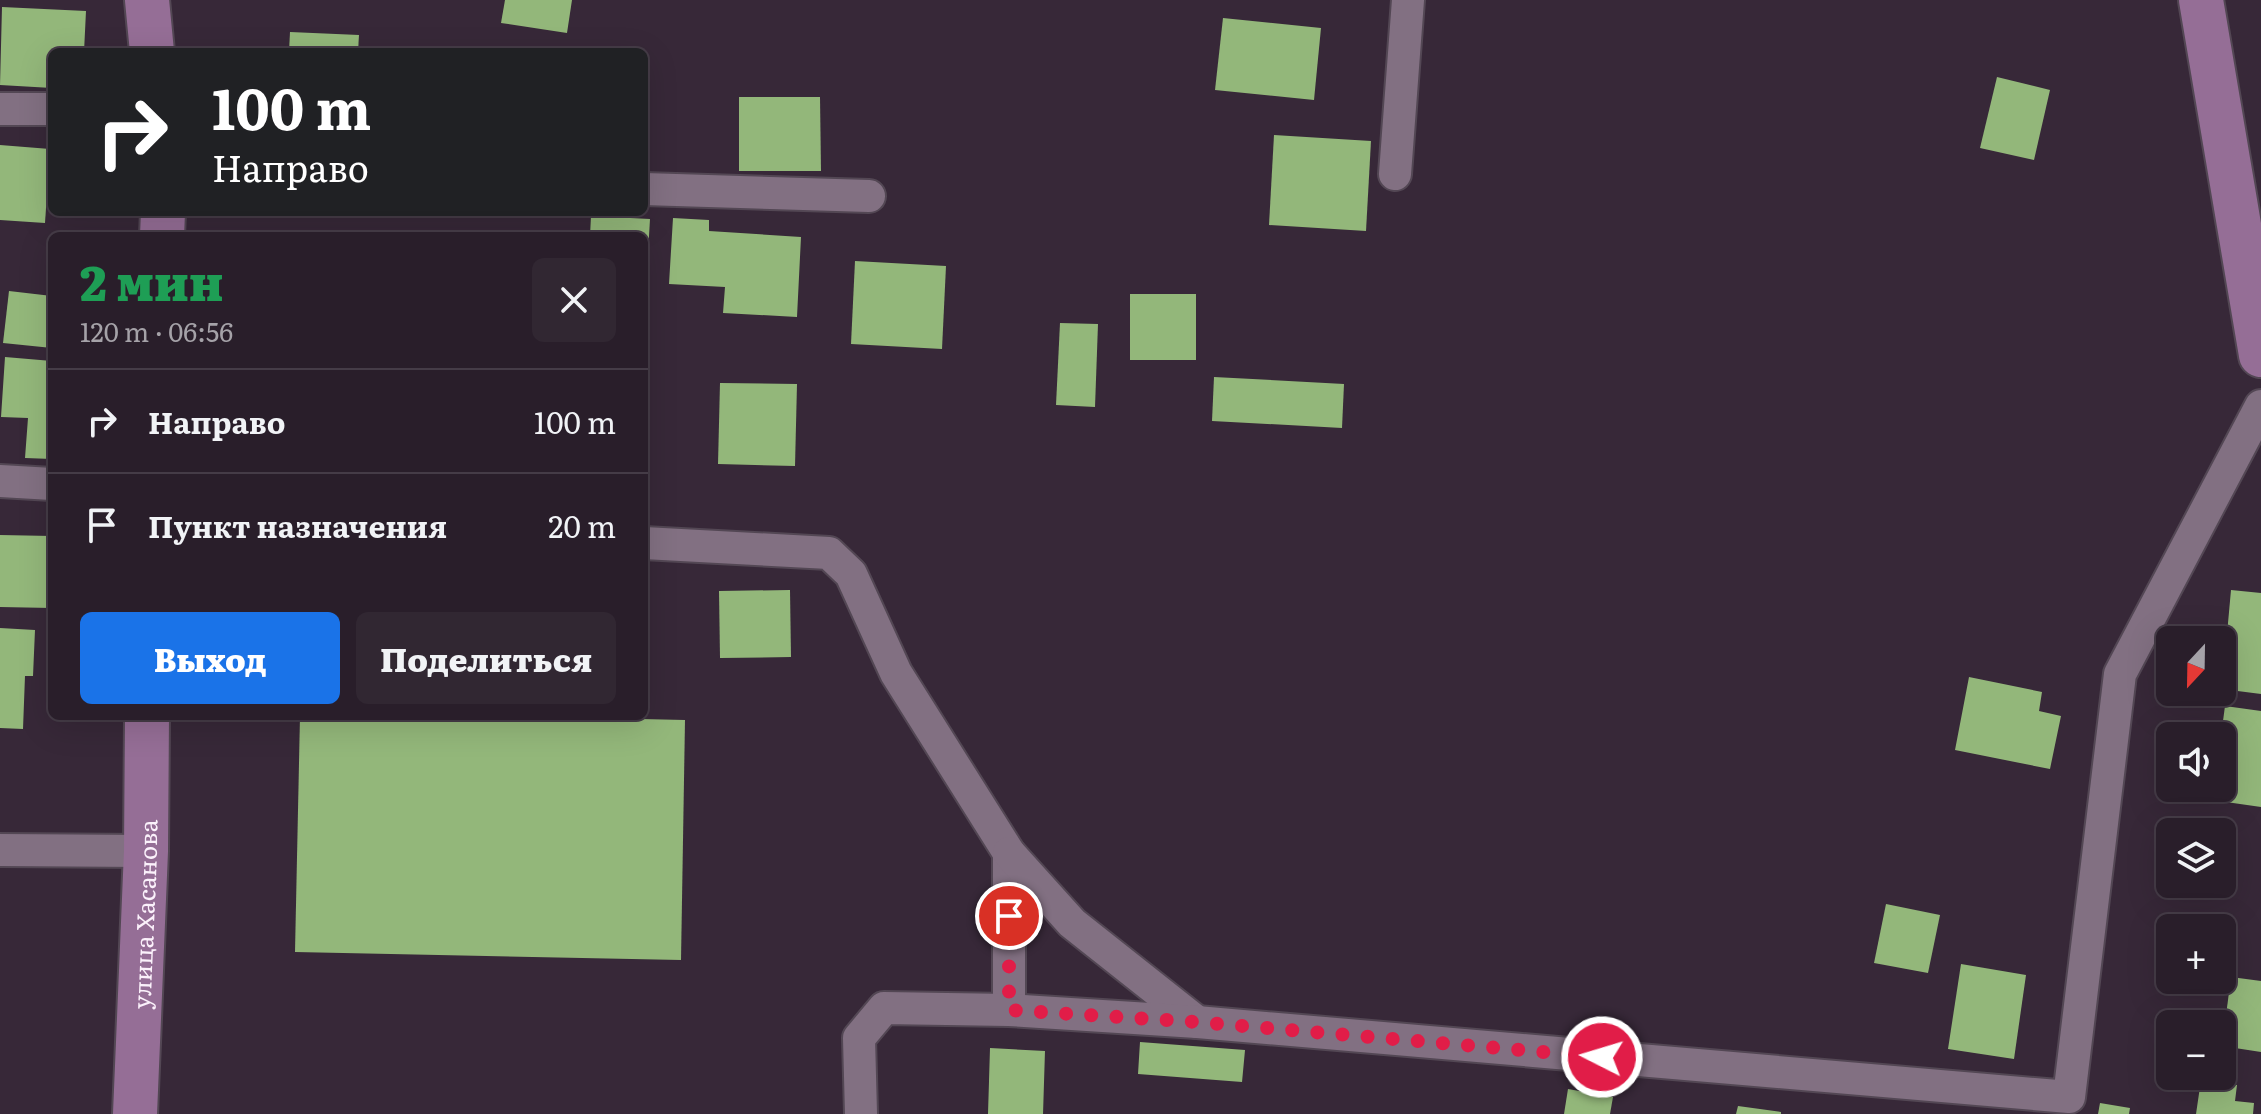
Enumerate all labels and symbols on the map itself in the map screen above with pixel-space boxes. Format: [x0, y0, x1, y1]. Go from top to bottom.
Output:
north arrow [2156, 626, 2236, 706]
street label: улица Хасанова [122, 819, 164, 1010]
pin [975, 882, 1043, 950]
position arrow [1560, 1015, 1644, 1099]

